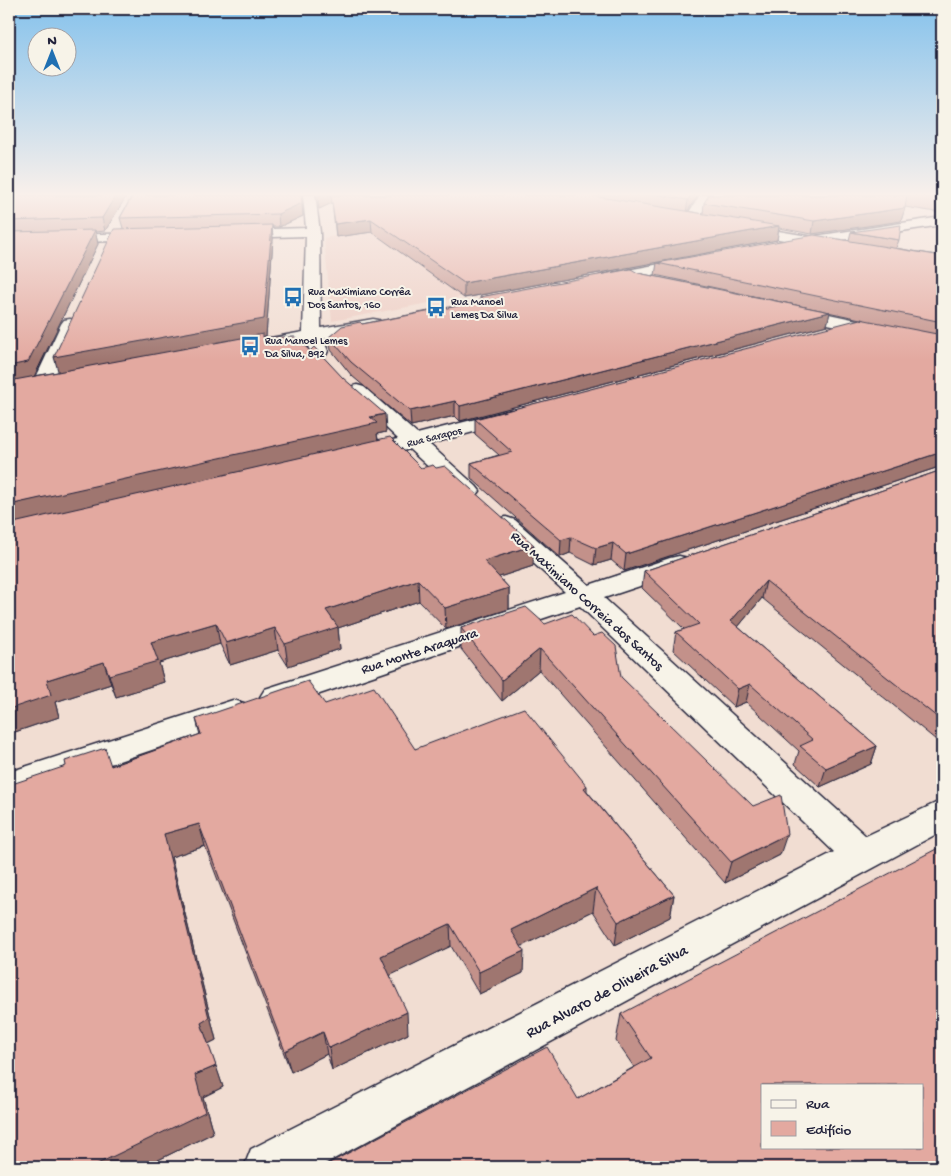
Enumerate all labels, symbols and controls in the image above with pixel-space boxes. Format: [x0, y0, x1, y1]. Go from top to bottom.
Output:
north arrow [28, 28, 78, 78]
text: N [47, 33, 57, 50]
bus stop icon: Rua Maximiano Corrêa Dos Santos, 160 [282, 286, 304, 308]
place label: Rua Maximiano Corrêa Dos Santos, 160 [307, 287, 412, 312]
bus stop icon: Rua Manoel Lemes Da Silva [425, 296, 447, 318]
place label: Rua Manoel Lemes Da Silva [451, 297, 518, 322]
bus stop icon: Rua Manoel Lemes Da Silva, 892 [239, 335, 261, 357]
place label: Rua Manoel Lemes Da Silva, 892 [264, 336, 348, 361]
street label: Rua Sarapos [406, 425, 464, 451]
street label: Rua Maximiano Correia dos Santos [506, 529, 667, 676]
street label: Rua Monte Araquara [359, 625, 481, 679]
street label: Rua Alvaro de Oliveira Silva [523, 942, 693, 1044]
legend [761, 1084, 924, 1148]
text: Rua [806, 1096, 830, 1114]
text: Edifício [806, 1122, 852, 1140]

